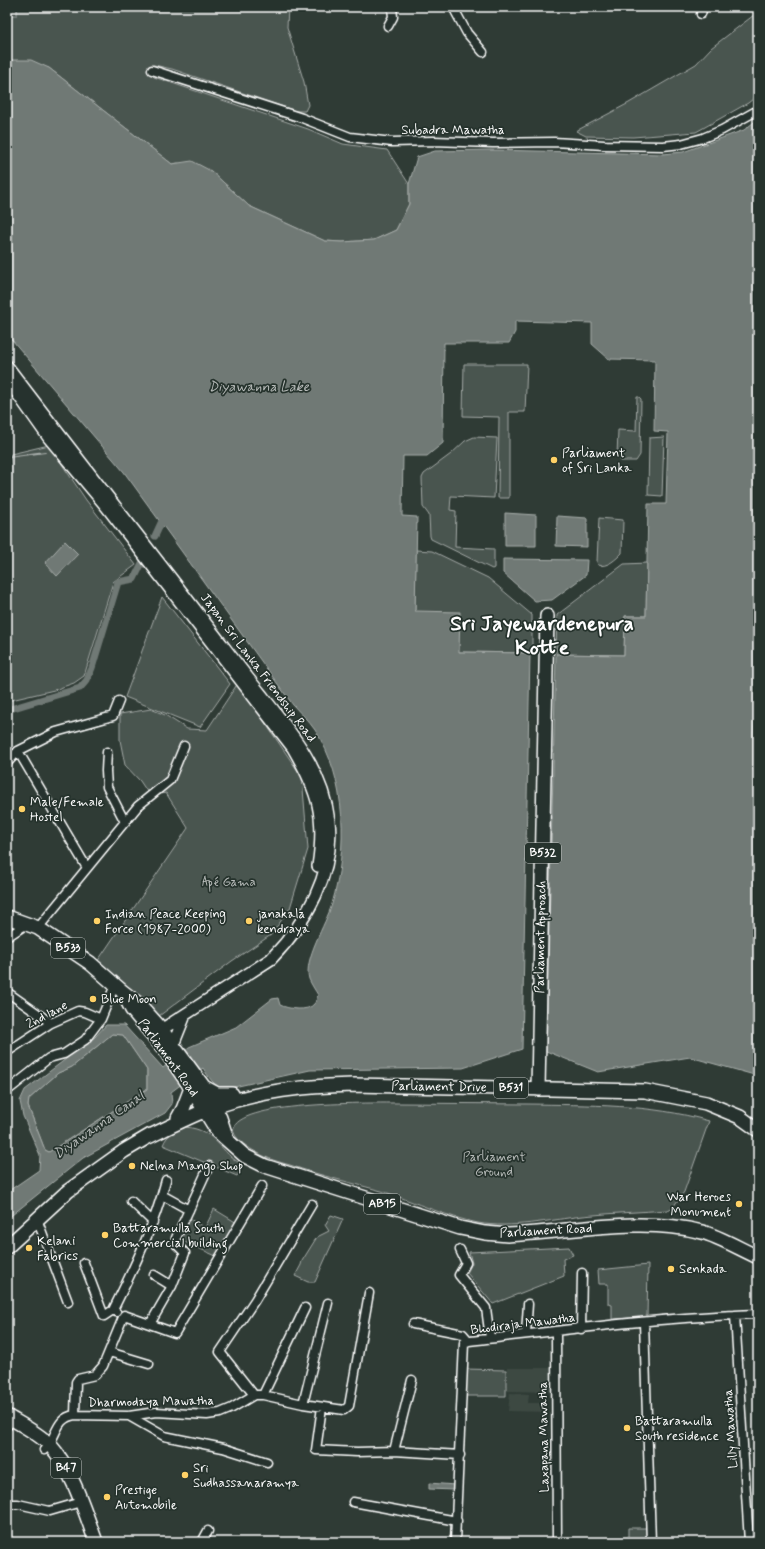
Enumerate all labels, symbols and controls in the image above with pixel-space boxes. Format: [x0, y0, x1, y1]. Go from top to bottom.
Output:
street label: Subadra Mawatha [401, 122, 505, 139]
water label: Diyawanna Lake [209, 378, 310, 396]
place label: Parliament of Sri Lanka [562, 445, 632, 477]
marker: Parliament of Sri Lanka [549, 455, 559, 465]
street label: Japan Sri Lanka Friendship Road [196, 590, 320, 746]
district label: Sri Jayewardenepura Kotte [450, 610, 634, 662]
place label: Male/Female Hostel [30, 794, 104, 826]
marker: Male/Female Hostel [17, 804, 27, 814]
road number: B532 [525, 843, 561, 863]
park label: Apé Gama [202, 874, 256, 892]
street label: Parliament Approach [532, 880, 551, 994]
place label: Indian Peace Keeping Force (1987-2000) [105, 906, 226, 938]
place label: janakala kendraya [256, 906, 310, 938]
marker: Indian Peace Keeping Force (1987-2000) [92, 916, 102, 926]
marker: janakala kendraya [244, 916, 254, 926]
road number: B533 [51, 938, 85, 958]
place label: Blue Moon [101, 991, 157, 1008]
marker: Blue Moon [88, 994, 98, 1004]
street label: 2nd lane [23, 997, 71, 1033]
street label: Parliament Road [134, 1015, 202, 1101]
street label: Parliament Drive [391, 1078, 487, 1096]
road number: B531 [494, 1078, 528, 1098]
water label: Diyawanna Canal [50, 1086, 149, 1163]
park label: Parliament Ground [462, 1149, 526, 1181]
place label: Nelna Mango Shop [140, 1158, 243, 1176]
marker: Nelna Mango Shop [127, 1161, 137, 1171]
place label: War Heroes Monument [667, 1189, 731, 1221]
road number: AB15 [364, 1194, 400, 1214]
marker: War Heroes Monument [734, 1199, 744, 1209]
place label: Battaramulla South Commercial building [113, 1220, 227, 1254]
street label: Parliament Road [499, 1220, 593, 1242]
marker: Battaramulla South Commercial building [100, 1230, 110, 1240]
place label: Kelani Fabrics [37, 1233, 78, 1265]
marker: Kelani Fabrics [24, 1243, 34, 1253]
place label: Senkada [679, 1261, 727, 1278]
marker: Senkada [666, 1264, 676, 1274]
street label: Bhodiraja Mawatha [470, 1309, 577, 1339]
street label: Laxapana Mawatha [535, 1381, 553, 1493]
street label: Lilly Mawatha [720, 1388, 742, 1469]
street label: Dharmodaya Mawatha [88, 1392, 215, 1412]
place label: Battaramulla South residence [635, 1413, 719, 1445]
marker: Battaramulla South residence [622, 1423, 632, 1433]
road number: B47 [51, 1458, 81, 1478]
place label: Sri Sudhassanaramya [193, 1460, 299, 1492]
marker: Sri Sudhassanaramya [180, 1470, 190, 1480]
place label: Prestige Automobile [115, 1482, 177, 1514]
marker: Prestige Automobile [102, 1492, 112, 1502]

